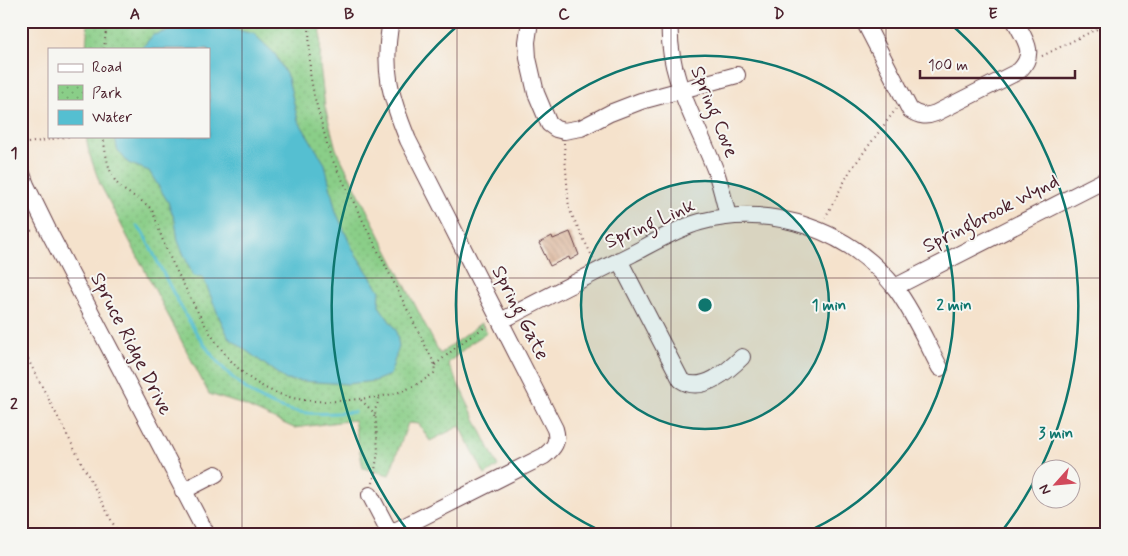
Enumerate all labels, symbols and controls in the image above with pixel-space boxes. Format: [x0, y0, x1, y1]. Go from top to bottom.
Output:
text: A [130, 4, 140, 25]
text: B [344, 4, 354, 25]
text: C [558, 4, 570, 25]
text: D [773, 4, 785, 25]
text: E [988, 4, 998, 25]
legend [48, 48, 210, 138]
scale bar [920, 48, 1076, 80]
text: 100 m [928, 56, 968, 76]
text: Road [92, 58, 122, 78]
street label: Spring Cove [681, 62, 745, 163]
text: Park [92, 84, 122, 104]
text: Water [92, 108, 132, 128]
text: 1 [10, 143, 18, 164]
street label: Springbrook Wynd [918, 168, 1065, 262]
street label: Spring Link [600, 192, 700, 258]
street label: Spring Gate [483, 261, 555, 366]
street label: Spruce Ridge Drive [83, 268, 179, 420]
centre of rings [696, 296, 714, 314]
text: 1 min [812, 296, 846, 316]
text: 2 min [936, 296, 972, 316]
text: 2 [10, 394, 18, 415]
text: 3 min [1039, 424, 1073, 444]
north arrow [1030, 458, 1080, 508]
text: N [1035, 481, 1055, 498]

